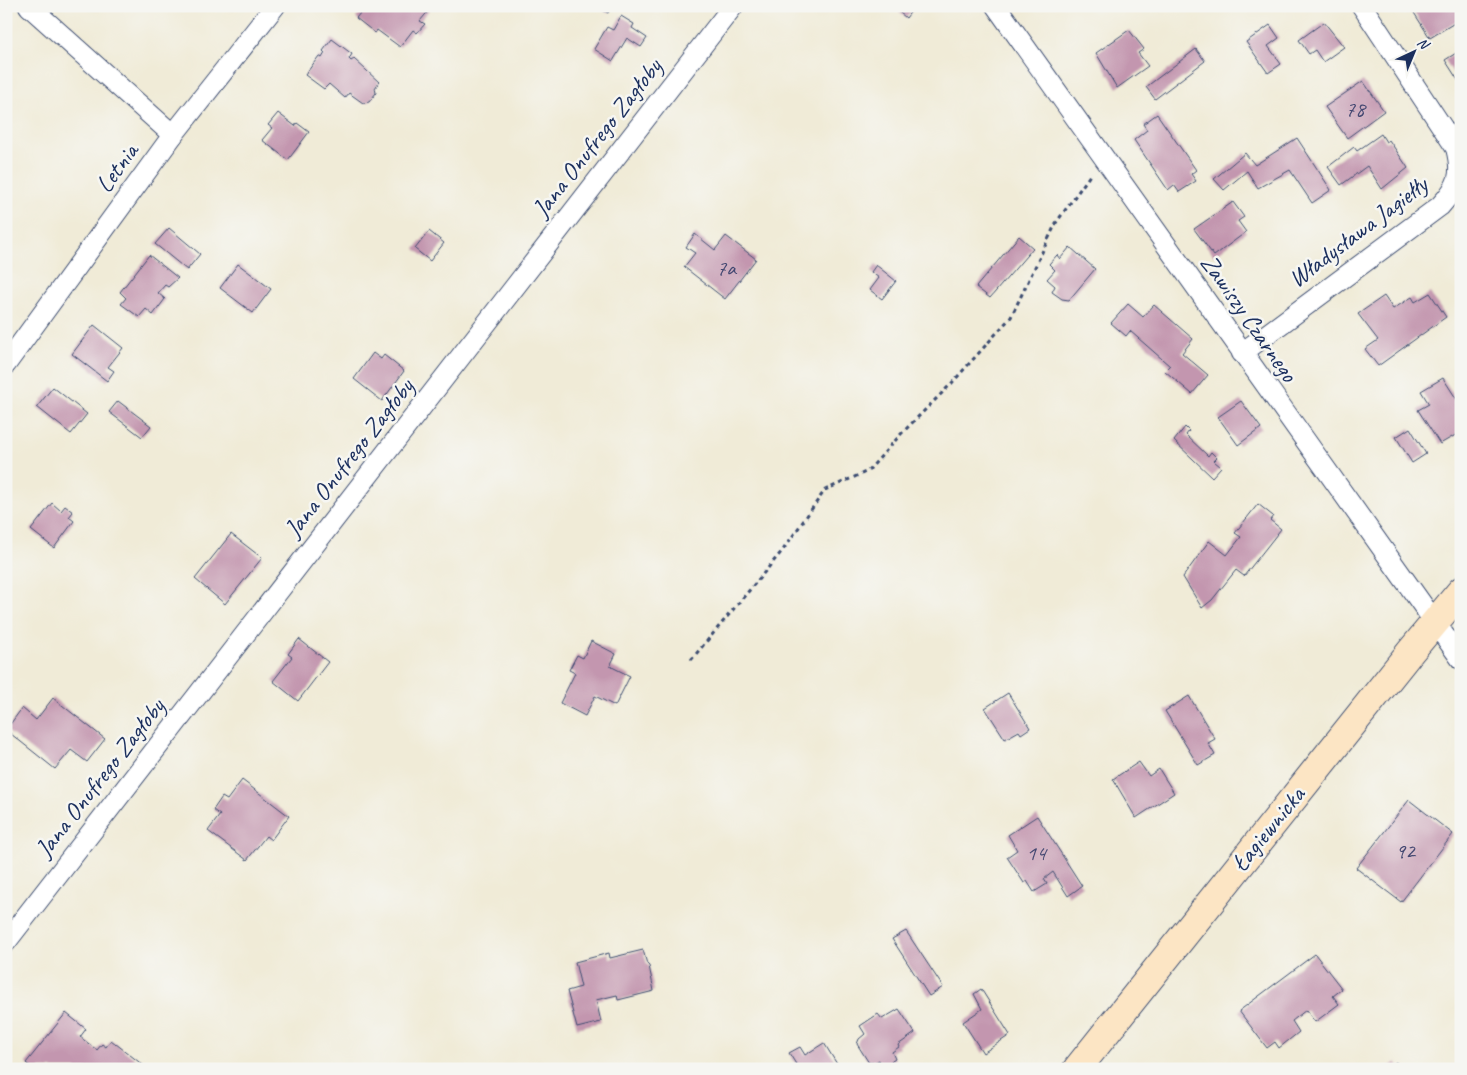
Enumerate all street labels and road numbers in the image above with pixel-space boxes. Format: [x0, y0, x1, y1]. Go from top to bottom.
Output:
street label: Jana Onufrego Zagłoby [524, 51, 670, 225]
street label: Letnia [88, 135, 147, 199]
street label: Władysława Jagiełły [1282, 168, 1436, 295]
street label: Zawiszy Czarnego [1193, 248, 1305, 389]
street label: Jana Onufrego Zagłoby [276, 371, 422, 545]
street label: Jana Onufrego Zagłoby [27, 691, 173, 865]
street label: Łagiewnicka [1224, 778, 1313, 878]

